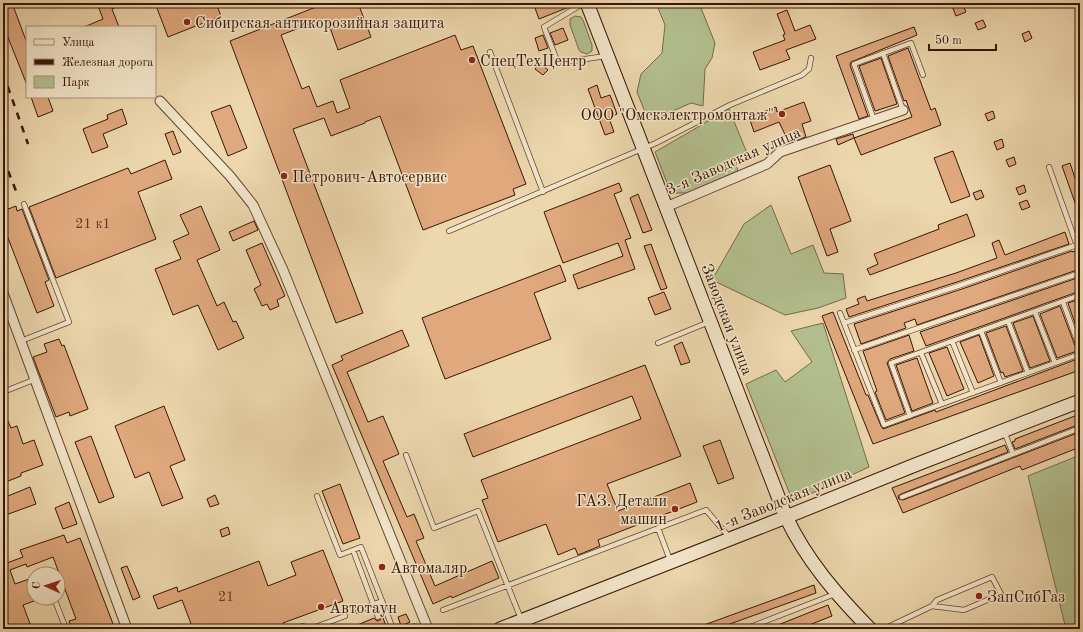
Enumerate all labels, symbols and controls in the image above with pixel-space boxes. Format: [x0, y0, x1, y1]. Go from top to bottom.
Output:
place label: Сибирская антикорозийная защита [195, 16, 445, 32]
marker: Сибирская антикорозийная защита [182, 17, 192, 27]
legend [26, 26, 156, 98]
scale bar [929, 26, 996, 52]
text: 50 m [935, 34, 962, 47]
text: Улица [62, 37, 95, 49]
place label: СпецТехЦентр [480, 54, 586, 70]
marker: СпецТехЦентр [467, 55, 477, 65]
text: Железная дорога [62, 57, 153, 69]
text: Парк [62, 77, 90, 89]
place label: ООО "Омскэлектромонтаж" [581, 108, 774, 124]
marker: ООО "Омскэлектромонтаж" [777, 109, 787, 119]
street label: 3-я Заводская улица [664, 125, 804, 199]
place label: Петрович-Автосервис [292, 170, 447, 186]
marker: Петрович-Автосервис [279, 171, 289, 181]
house number: 21 к1 [75, 217, 111, 231]
street label: Заводская улица [698, 262, 755, 378]
street label: 1-я Заводская улица [713, 466, 854, 536]
place label: ГАЗ. Детали машин [576, 494, 667, 528]
marker: ГАЗ. Детали машин [670, 504, 680, 514]
place label: Автомаляр [390, 561, 467, 577]
marker: Автомаляр [377, 562, 387, 572]
north arrow [26, 566, 66, 606]
text: С [32, 582, 43, 589]
house number: 21 [218, 590, 234, 604]
place label: ЗапСибГаз [987, 590, 1065, 606]
marker: ЗапСибГаз [974, 591, 984, 601]
place label: Автотаун [329, 601, 397, 617]
marker: Автотаун [316, 602, 326, 612]

